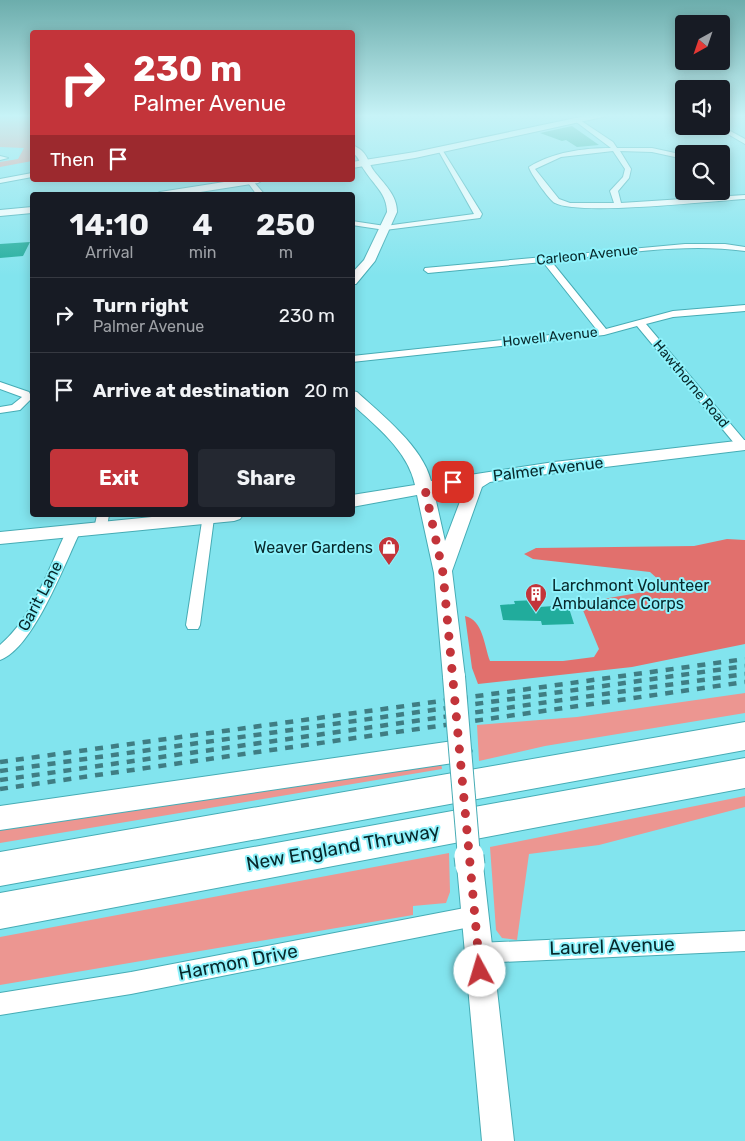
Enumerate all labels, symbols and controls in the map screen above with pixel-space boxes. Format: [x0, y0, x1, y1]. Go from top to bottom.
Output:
north arrow [675, 15, 730, 70]
map controls [675, 15, 730, 200]
text: 230 m [133, 48, 242, 90]
icon: right [50, 50, 115, 115]
button: sound [675, 80, 730, 135]
text: Palmer Avenue [133, 90, 286, 117]
icon: arrive [104, 145, 132, 173]
button: search [675, 145, 730, 200]
text: Then [50, 148, 94, 171]
text: 14:10 [70, 207, 149, 243]
text: 4 [192, 207, 213, 243]
text: 250 [256, 207, 315, 243]
street label: Carleon Avenue [535, 241, 639, 269]
text: Arrival [85, 243, 133, 262]
text: min [189, 243, 217, 262]
text: m [279, 243, 293, 262]
text: Turn right [93, 294, 188, 317]
icon: right [50, 301, 78, 329]
text: 230 m [279, 304, 335, 327]
text: Palmer Avenue [93, 317, 204, 336]
street label: Howell Avenue [502, 324, 599, 350]
street label: Hawthorne Road [649, 337, 733, 431]
icon: arrive [50, 376, 78, 404]
text: Arrive at destination [93, 379, 289, 402]
text: 20 m [304, 379, 349, 402]
button: Exit [50, 449, 188, 507]
button: Share [198, 449, 335, 507]
street label: Palmer Avenue [492, 453, 604, 485]
pin [432, 461, 474, 503]
icon: arrive [439, 468, 467, 496]
shop icon: Weaver Gardens [377, 535, 401, 566]
place label: Weaver Gardens [254, 538, 373, 557]
street label: Garit Lane [14, 558, 66, 634]
place label: Larchmont Volunteer Ambulance Corps [552, 576, 709, 613]
building icon: Larchmont Volunteer Ambulance Corps [524, 582, 548, 613]
street label: New England Thruway [244, 819, 442, 875]
street label: Laurel Avenue [549, 932, 675, 960]
street label: Harmon Drive [176, 939, 300, 985]
position arrow [453, 944, 505, 996]

